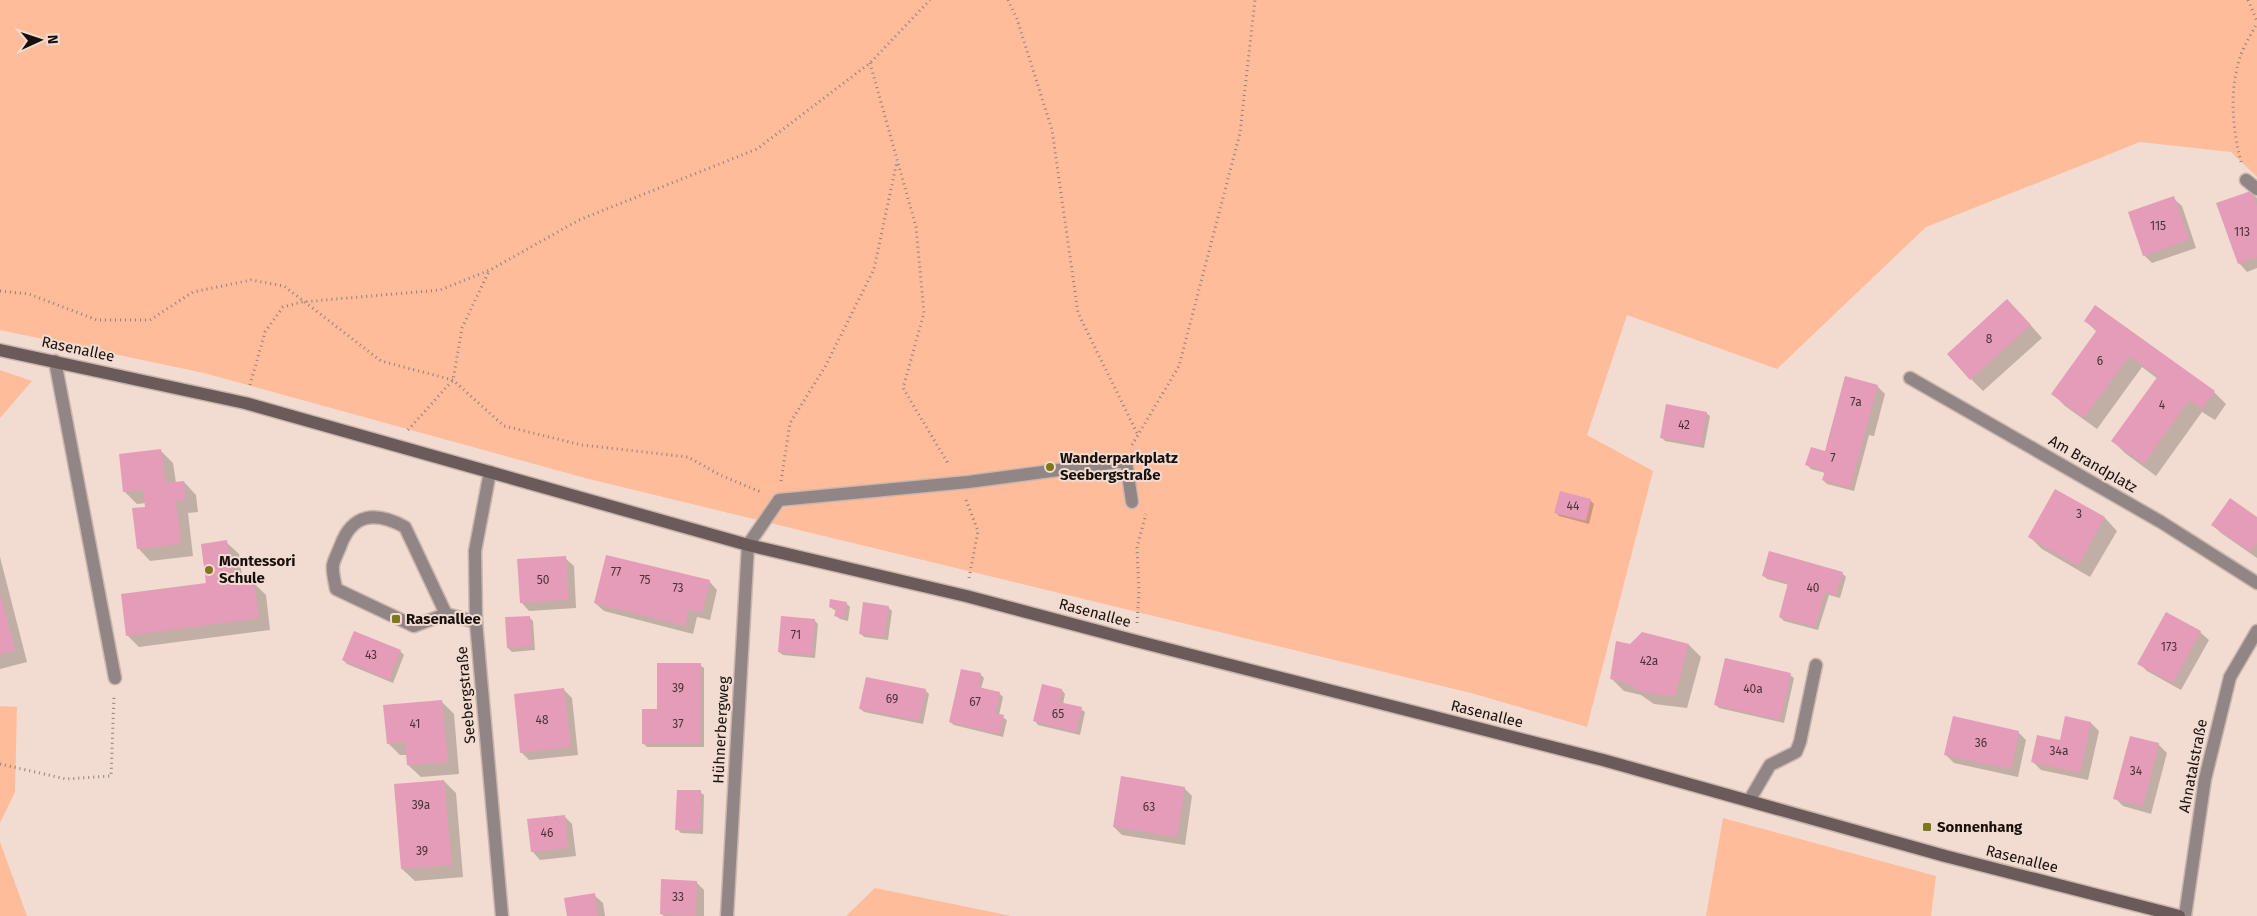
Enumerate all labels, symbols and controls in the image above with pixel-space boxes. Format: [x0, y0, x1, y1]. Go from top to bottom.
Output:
north arrow [15, 15, 65, 65]
text: N [44, 34, 61, 44]
house number: 115 [2150, 219, 2166, 233]
house number: 113 [2234, 225, 2250, 239]
house number: 8 [1986, 332, 1993, 346]
street label: Rasenallee [40, 333, 116, 365]
house number: 6 [2097, 354, 2103, 368]
house number: 7a [1850, 395, 1862, 409]
house number: 4 [2159, 398, 2166, 412]
house number: 42 [1678, 418, 1690, 432]
street label: Am Brandplatz [2046, 431, 2141, 497]
place label: Wanderparkplatz Seebergstraße [1060, 449, 1178, 484]
house number: 7 [1830, 451, 1836, 465]
marker: Wanderparkplatz Seebergstraße [1044, 461, 1056, 473]
house number: 44 [1567, 499, 1580, 513]
house number: 3 [2076, 507, 2082, 521]
place label: Montessori Schule [219, 552, 295, 587]
marker: Montessori Schule [203, 564, 215, 576]
house number: 77 [611, 565, 621, 579]
house number: 50 [537, 573, 550, 587]
house number: 75 [639, 573, 651, 587]
house number: 73 [672, 581, 684, 595]
house number: 40 [1806, 581, 1820, 595]
street label: Rasenallee [1057, 595, 1133, 631]
place label: Rasenallee [406, 610, 481, 628]
marker: Rasenallee [390, 613, 402, 625]
house number: 71 [791, 628, 801, 642]
house number: 173 [2161, 640, 2177, 654]
street label: Seebergstraße [453, 646, 479, 744]
house number: 43 [365, 648, 377, 662]
house number: 42a [1640, 654, 1658, 668]
street label: Hühnerbergweg [709, 676, 733, 784]
house number: 39 [672, 681, 684, 695]
house number: 40a [1743, 682, 1763, 696]
house number: 69 [886, 692, 898, 706]
house number: 67 [969, 695, 981, 709]
street label: Rasenallee [1449, 696, 1525, 732]
house number: 65 [1052, 707, 1064, 721]
house number: 48 [536, 713, 549, 727]
house number: 41 [410, 717, 420, 731]
house number: 37 [672, 717, 684, 731]
street label: Ahnatalstraße [2175, 718, 2211, 814]
house number: 36 [1975, 736, 1987, 750]
house number: 34a [2050, 744, 2068, 758]
house number: 34 [2130, 764, 2143, 778]
house number: 39a [412, 798, 430, 812]
house number: 63 [1143, 800, 1155, 814]
place label: Sonnenhang [1937, 818, 2023, 836]
marker: Sonnenhang [1921, 821, 1933, 833]
house number: 46 [541, 826, 553, 840]
street label: Rasenallee [1984, 841, 2060, 877]
house number: 39 [416, 844, 428, 858]
house number: 33 [672, 890, 684, 904]

